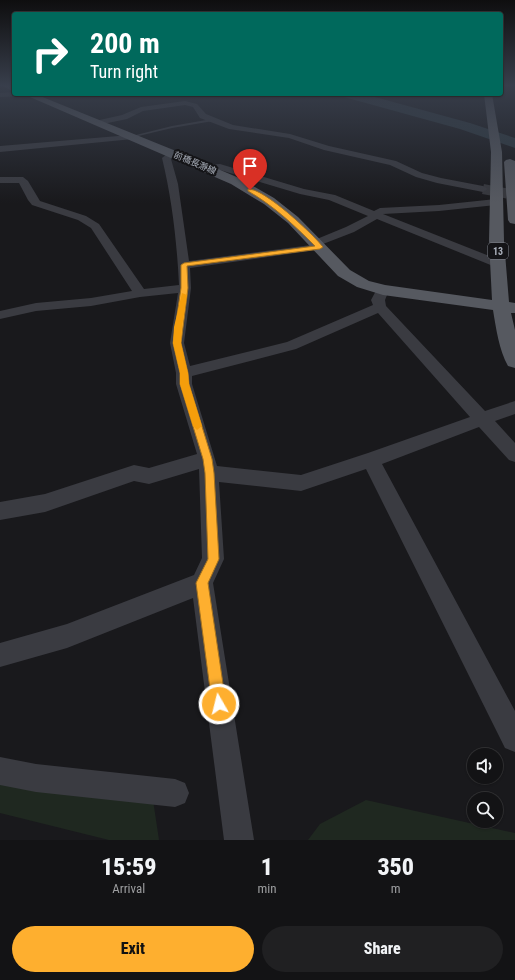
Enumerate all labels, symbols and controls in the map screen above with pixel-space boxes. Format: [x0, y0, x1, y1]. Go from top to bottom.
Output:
text: 200 m [90, 27, 160, 60]
icon: right [24, 28, 76, 80]
text: Turn right [90, 61, 158, 82]
pin [233, 149, 267, 190]
street label: 前橋長瀞線 [172, 150, 219, 177]
icon: arrive [239, 155, 261, 177]
road number: 13 [488, 243, 508, 259]
position arrow [198, 683, 240, 725]
map controls [467, 748, 503, 828]
button: sound [467, 748, 503, 784]
button: search [467, 792, 503, 828]
text: 15:59 [101, 853, 157, 881]
text: 1 [261, 853, 273, 881]
text: 350 [377, 853, 414, 881]
text: Arrival [112, 881, 145, 896]
text: min [257, 881, 277, 896]
text: m [391, 881, 401, 896]
button: Exit [12, 926, 254, 972]
button: Share [262, 926, 503, 972]

